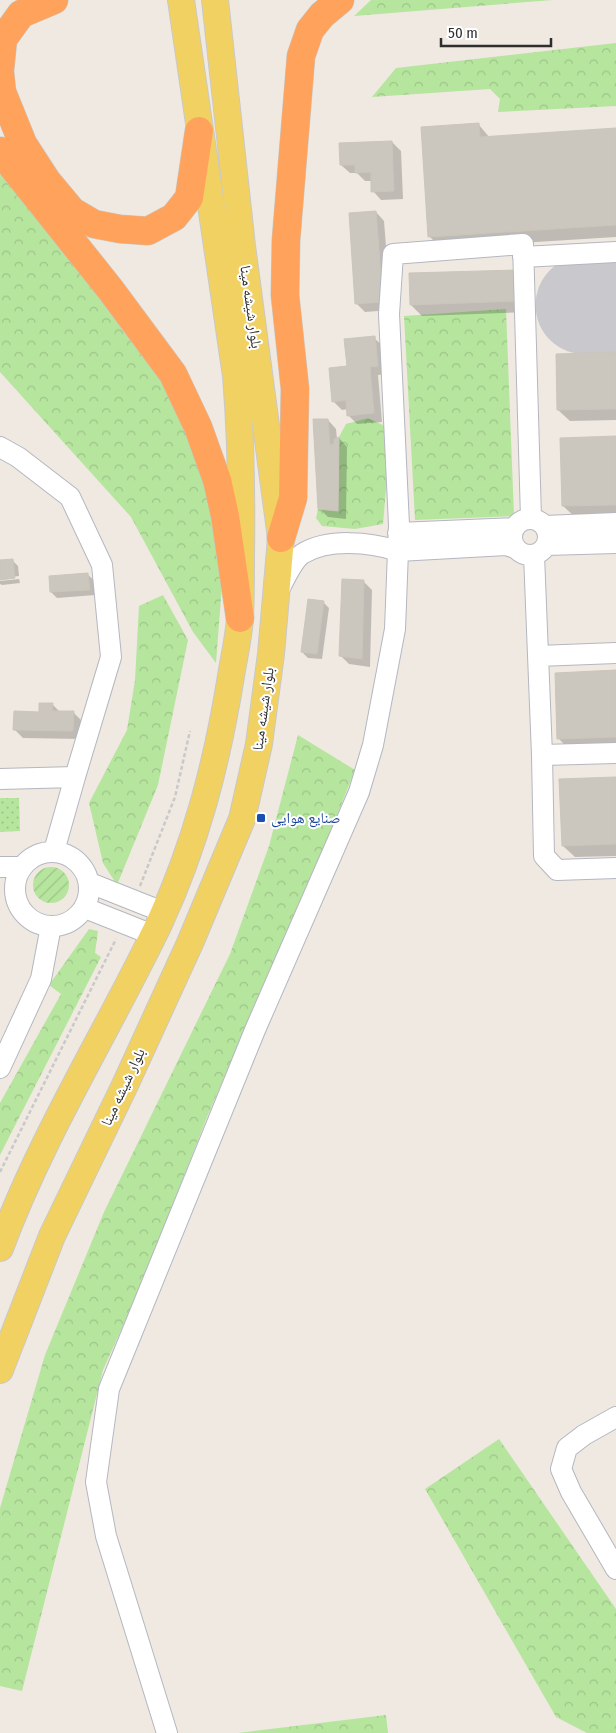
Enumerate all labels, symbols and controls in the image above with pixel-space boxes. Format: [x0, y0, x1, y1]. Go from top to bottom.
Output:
scale bar [441, 15, 551, 47]
text: 50 m [448, 24, 478, 42]
street label: بلوار شیشه مینا [236, 264, 266, 350]
street label: بلوار شیشه مینا [248, 666, 278, 752]
place label: صنایع هوایی [271, 809, 340, 828]
marker: صنایع هوایی [255, 812, 267, 824]
street label: بلوار شیشه مینا [97, 1045, 149, 1129]

